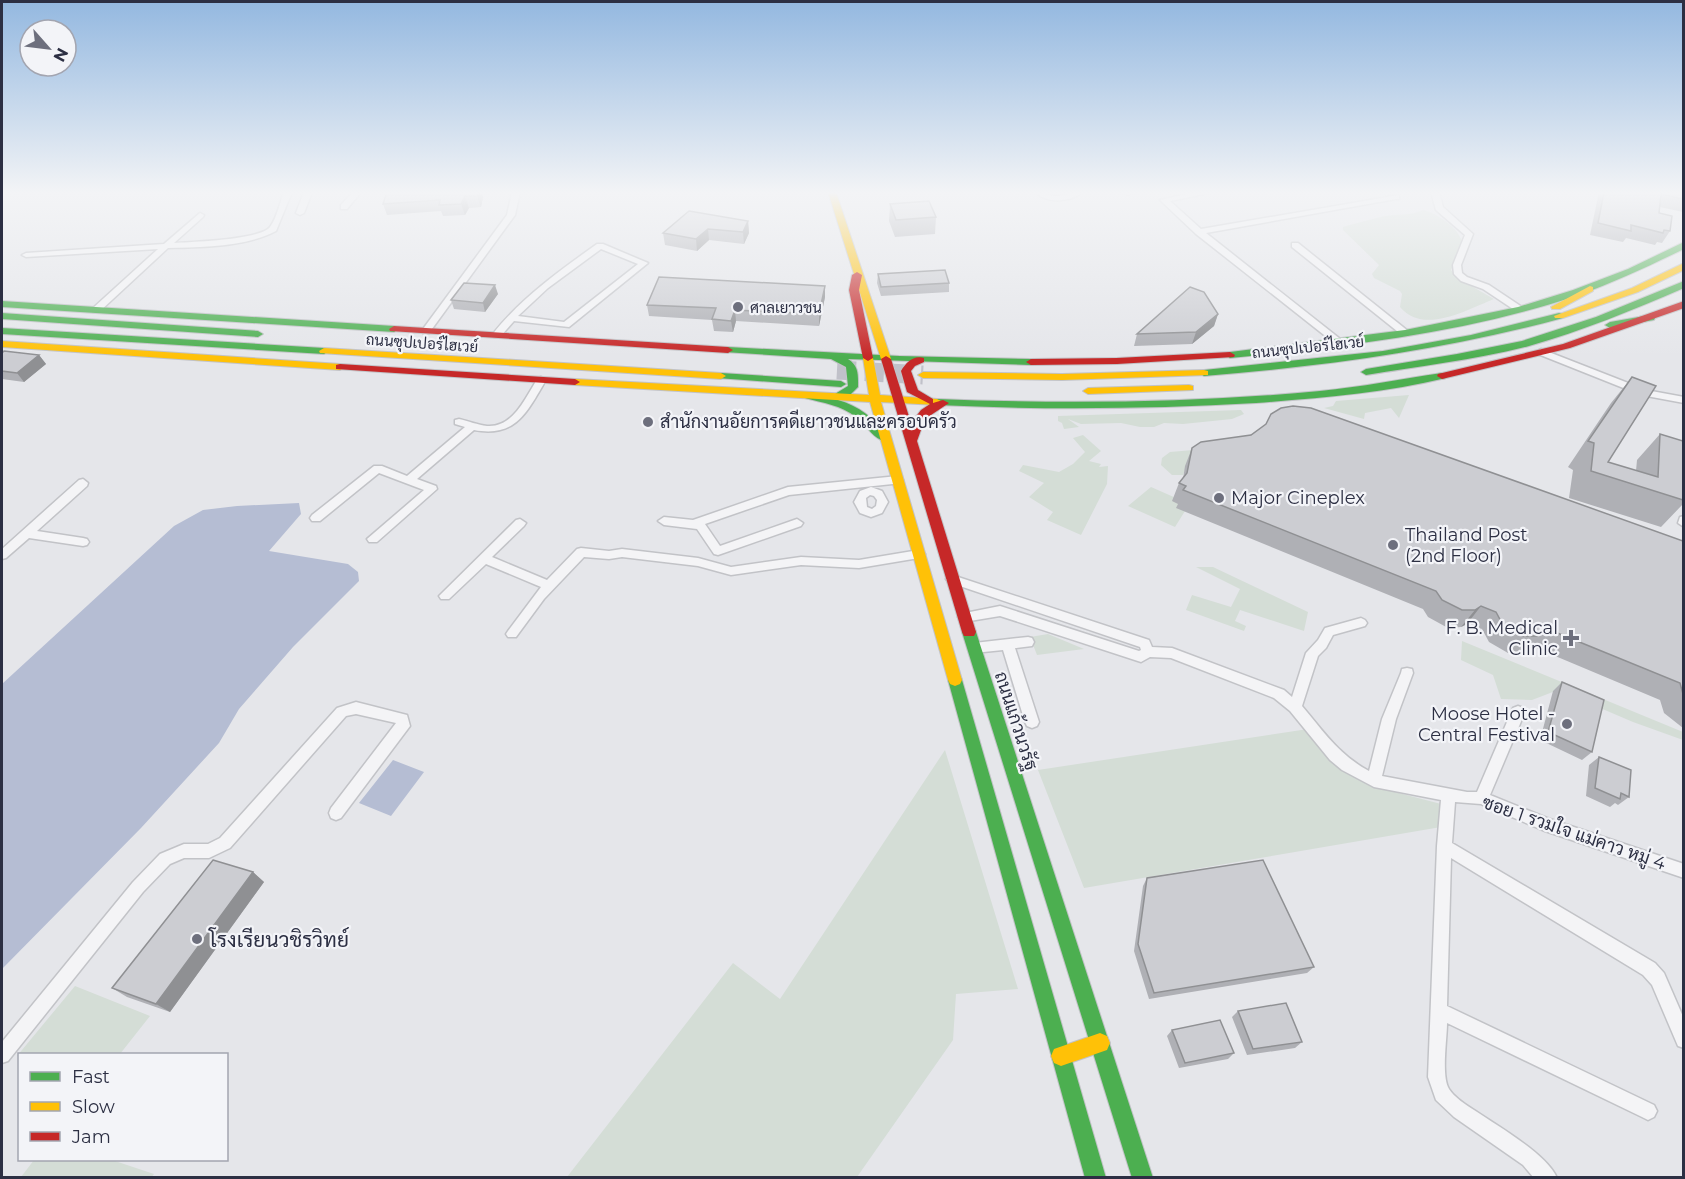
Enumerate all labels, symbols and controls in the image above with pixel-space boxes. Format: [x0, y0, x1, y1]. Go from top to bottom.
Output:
north arrow [18, 18, 78, 78]
text: N [49, 45, 72, 65]
place label: ศาลเยาวชน [750, 298, 822, 317]
marker: ศาลเยาวชน [731, 300, 745, 314]
street label: ถนนซุปเปอร์ไฮเวย์ [365, 330, 479, 358]
street label: ถนนซุปเปอร์ไฮเวย์ [1251, 332, 1365, 364]
place label: สำนักงานอัยการคดีเยาวชนและครอบครัว [660, 409, 957, 433]
marker: สำนักงานอัยการคดีเยาวชนและครอบครัว [641, 415, 655, 429]
place label: Major Cineplex [1231, 487, 1365, 509]
marker: Major Cineplex [1212, 491, 1226, 505]
place label: Thailand Post (2nd Floor) [1405, 524, 1528, 567]
marker: Thailand Post (2nd Floor) [1386, 538, 1400, 552]
place label: F. B. Medical Clinic [1445, 617, 1558, 660]
marker: F. B. Medical Clinic [1562, 629, 1580, 647]
street label: ถนนแก้วนวรัฐ [989, 669, 1043, 773]
place label: Moose Hotel - Central Festival [1418, 703, 1555, 746]
marker: Moose Hotel - Central Festival [1560, 717, 1574, 731]
street label: ซอย 1 รวมใจ แม่คาว หมู่ 4 [1479, 789, 1669, 877]
place label: โรงเรียนวชิรวิทย์ [208, 926, 349, 952]
marker: โรงเรียนวชิรวิทย์ [190, 932, 204, 946]
legend [18, 1053, 228, 1161]
text: Fast [72, 1066, 110, 1088]
text: Slow [72, 1096, 115, 1118]
text: Jam [71, 1126, 111, 1148]

